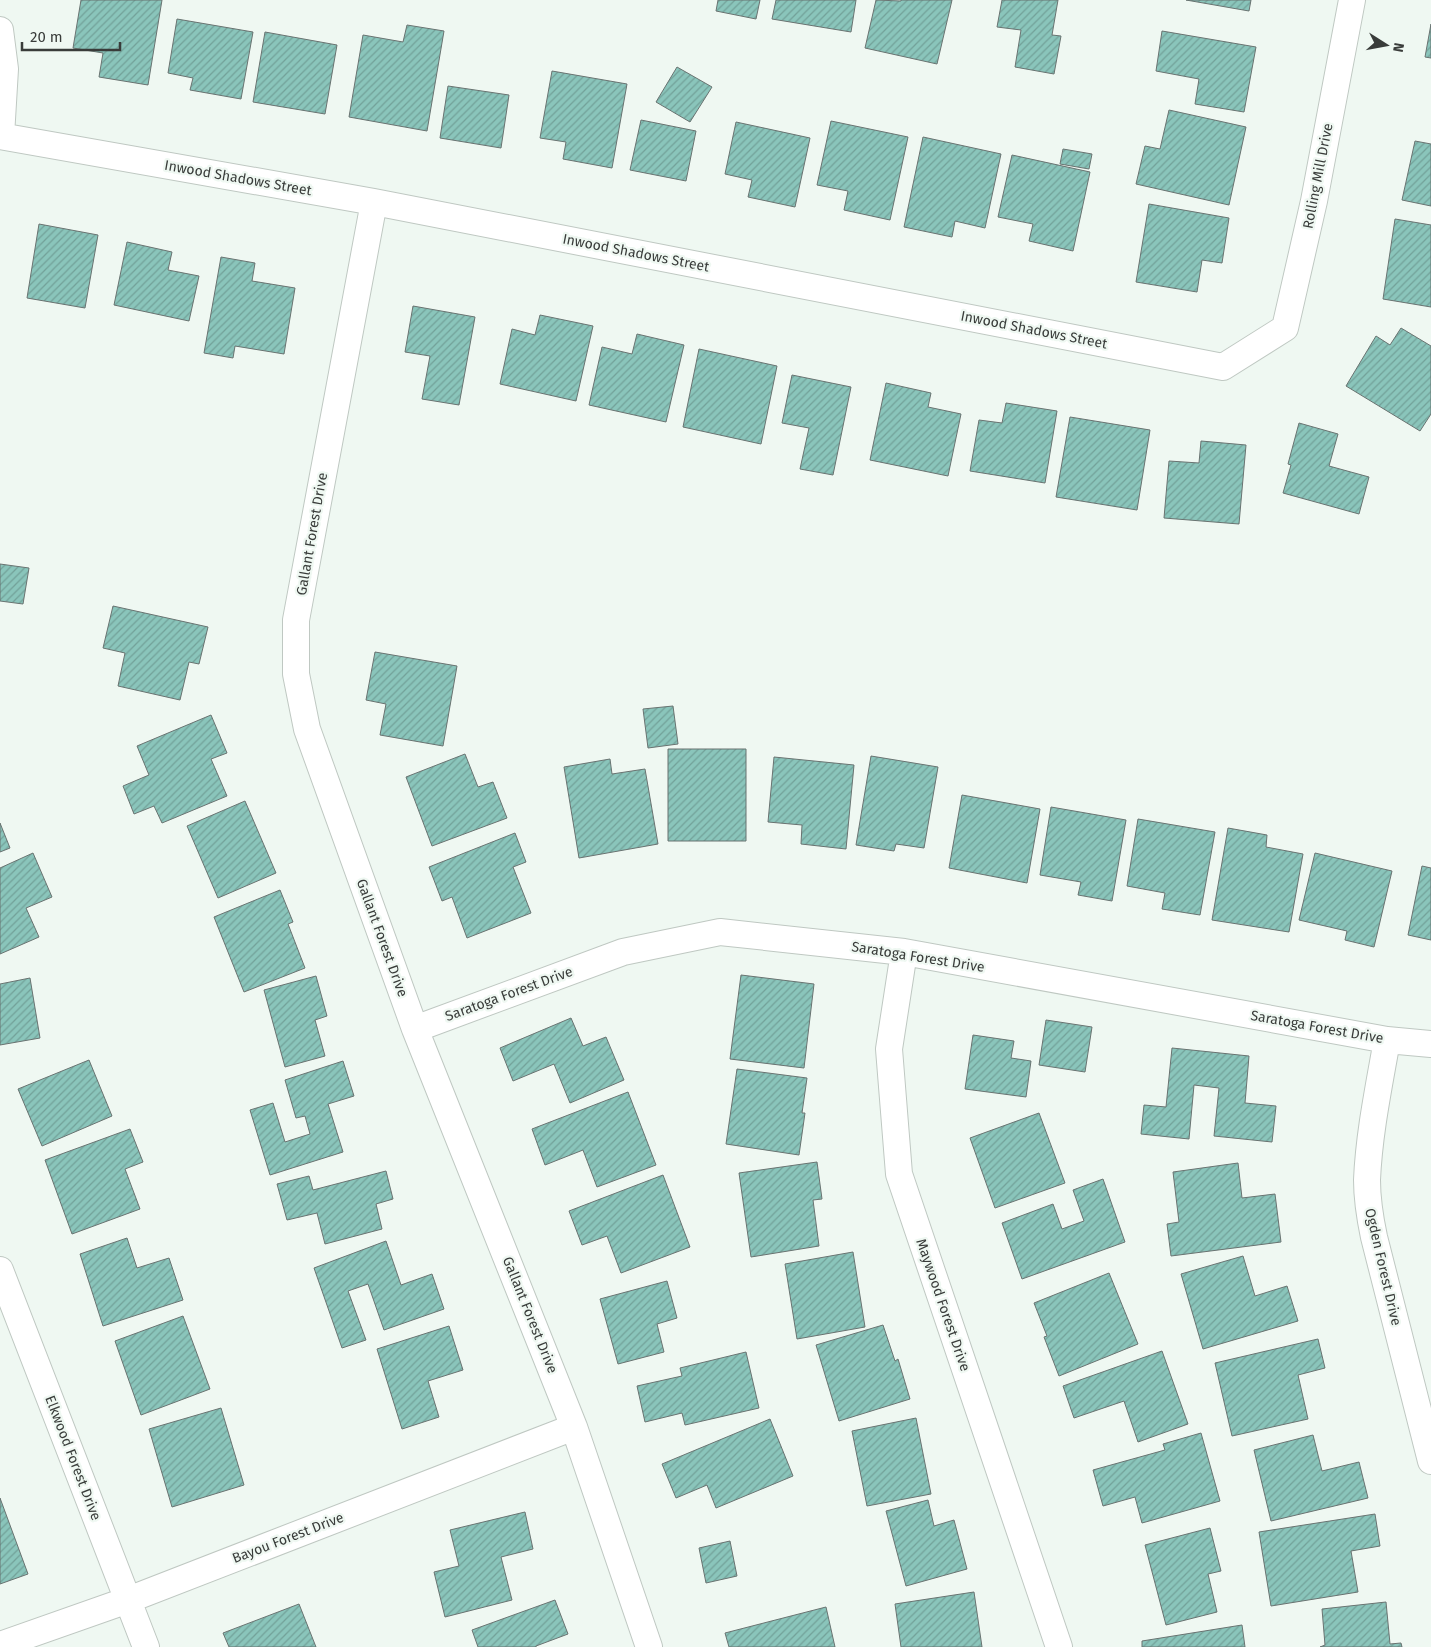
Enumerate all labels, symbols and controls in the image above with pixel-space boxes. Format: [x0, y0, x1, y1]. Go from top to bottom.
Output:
scale bar [22, 20, 120, 52]
north arrow [1361, 20, 1411, 70]
text: 20 m [30, 28, 63, 46]
text: N [1389, 41, 1408, 54]
street label: Rolling Mill Drive [1299, 122, 1337, 230]
street label: Inwood Shadows Street [163, 157, 314, 199]
street label: Inwood Shadows Street [561, 230, 712, 276]
street label: Inwood Shadows Street [959, 307, 1110, 353]
street label: Gallant Forest Drive [293, 471, 331, 597]
street label: Gallant Forest Drive [353, 877, 411, 999]
street label: Saratoga Forest Drive [850, 938, 986, 976]
street label: Saratoga Forest Drive [443, 963, 575, 1025]
street label: Saratoga Forest Drive [1249, 1007, 1385, 1047]
street label: Ogden Forest Drive [1361, 1207, 1405, 1327]
street label: Maywood Forest Drive [912, 1237, 974, 1373]
street label: Gallant Forest Drive [499, 1254, 561, 1376]
street label: Elkwood Forest Drive [41, 1393, 105, 1523]
street label: Bayou Forest Drive [230, 1509, 346, 1567]

